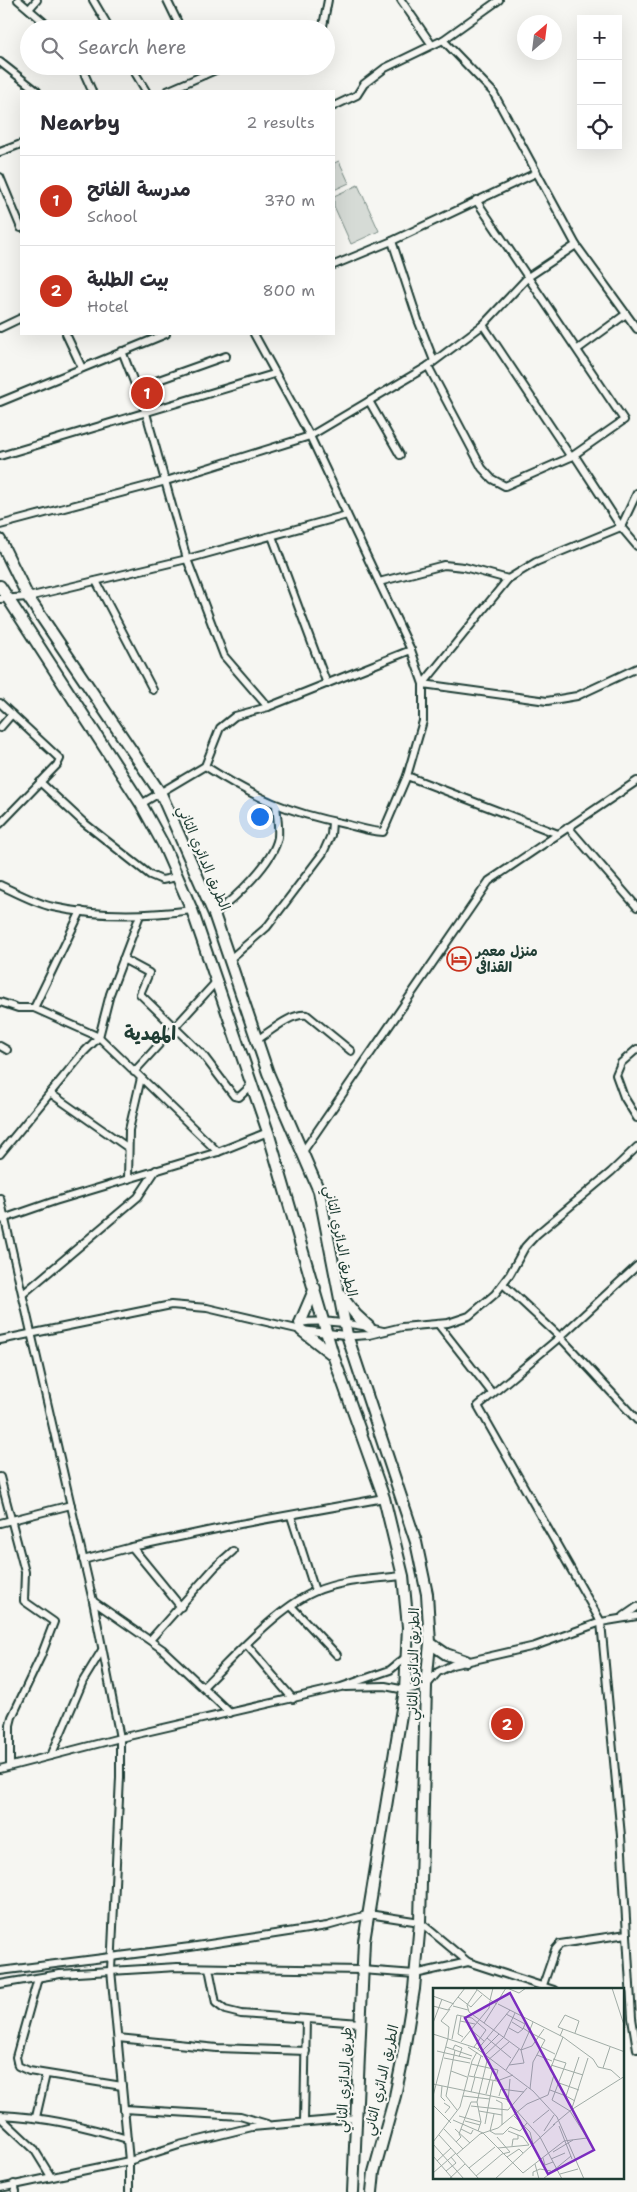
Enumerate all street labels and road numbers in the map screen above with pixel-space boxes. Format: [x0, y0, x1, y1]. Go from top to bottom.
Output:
street label: الطريق الدائري الثاني [170, 802, 234, 915]
street label: الطريق الدائري الثاني [317, 1184, 362, 1299]
street label: الطريق الدائري الثاني [403, 1607, 427, 1721]
street label: الطريق الدائري الثاني [360, 2023, 406, 2138]
street label: طريق الدائري الثاني [332, 2027, 360, 2134]

